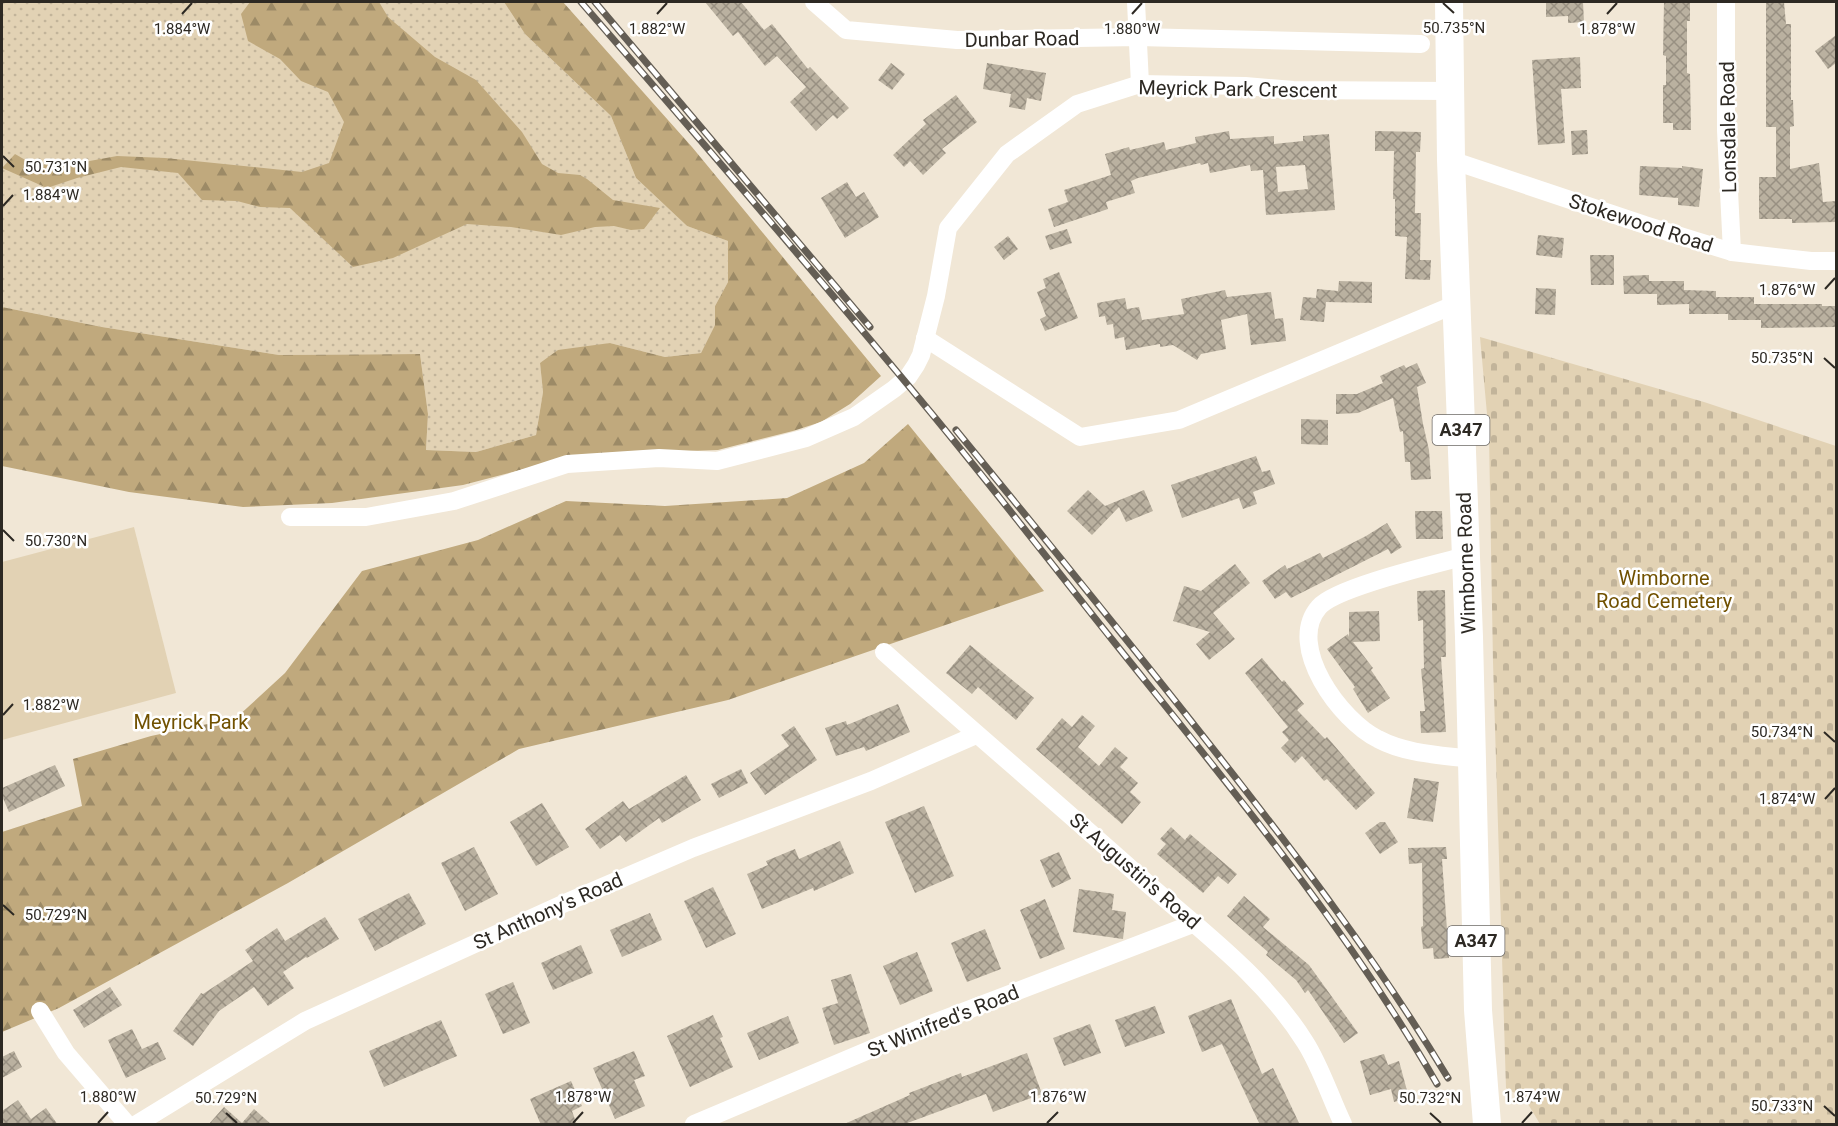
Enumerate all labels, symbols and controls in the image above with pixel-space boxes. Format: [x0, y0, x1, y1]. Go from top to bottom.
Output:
text: 50.735°N [1423, 19, 1485, 37]
text: 1.884°W [154, 20, 210, 38]
text: 1.882°W [629, 20, 685, 38]
text: 1.880°W [1104, 20, 1160, 38]
text: 1.878°W [1579, 20, 1635, 38]
street label: Dunbar Road [964, 26, 1080, 52]
street label: Lonsdale Road [1715, 61, 1741, 193]
street label: Meyrick Park Crescent [1138, 75, 1338, 103]
text: 50.731°N [25, 158, 87, 176]
text: 1.884°W [23, 186, 79, 204]
street label: Stokewood Road [1566, 188, 1716, 258]
text: 1.876°W [1759, 281, 1815, 299]
text: 50.735°N [1751, 349, 1813, 367]
road number: A347 [1432, 415, 1490, 445]
street label: Wimborne Road [1452, 492, 1480, 634]
text: 50.730°N [25, 532, 87, 550]
park label: Wimborne Road Cemetery [1596, 566, 1733, 613]
text: 1.882°W [23, 696, 79, 714]
park label: Meyrick Park [134, 710, 249, 734]
text: 50.734°N [1751, 723, 1813, 741]
text: 1.874°W [1759, 790, 1815, 808]
street label: St Augustin's Road [1065, 808, 1205, 934]
street label: St Anthony's Road [470, 867, 626, 955]
text: 50.729°N [25, 906, 87, 924]
road number: A347 [1448, 926, 1504, 956]
street label: St Winifred's Road [864, 980, 1022, 1062]
text: 1.880°W [80, 1088, 136, 1106]
text: 1.878°W [555, 1088, 611, 1106]
text: 1.876°W [1030, 1088, 1086, 1106]
text: 1.874°W [1504, 1088, 1560, 1106]
text: 50.729°N [195, 1089, 257, 1107]
text: 50.732°N [1399, 1089, 1461, 1107]
text: 50.733°N [1751, 1097, 1813, 1115]

